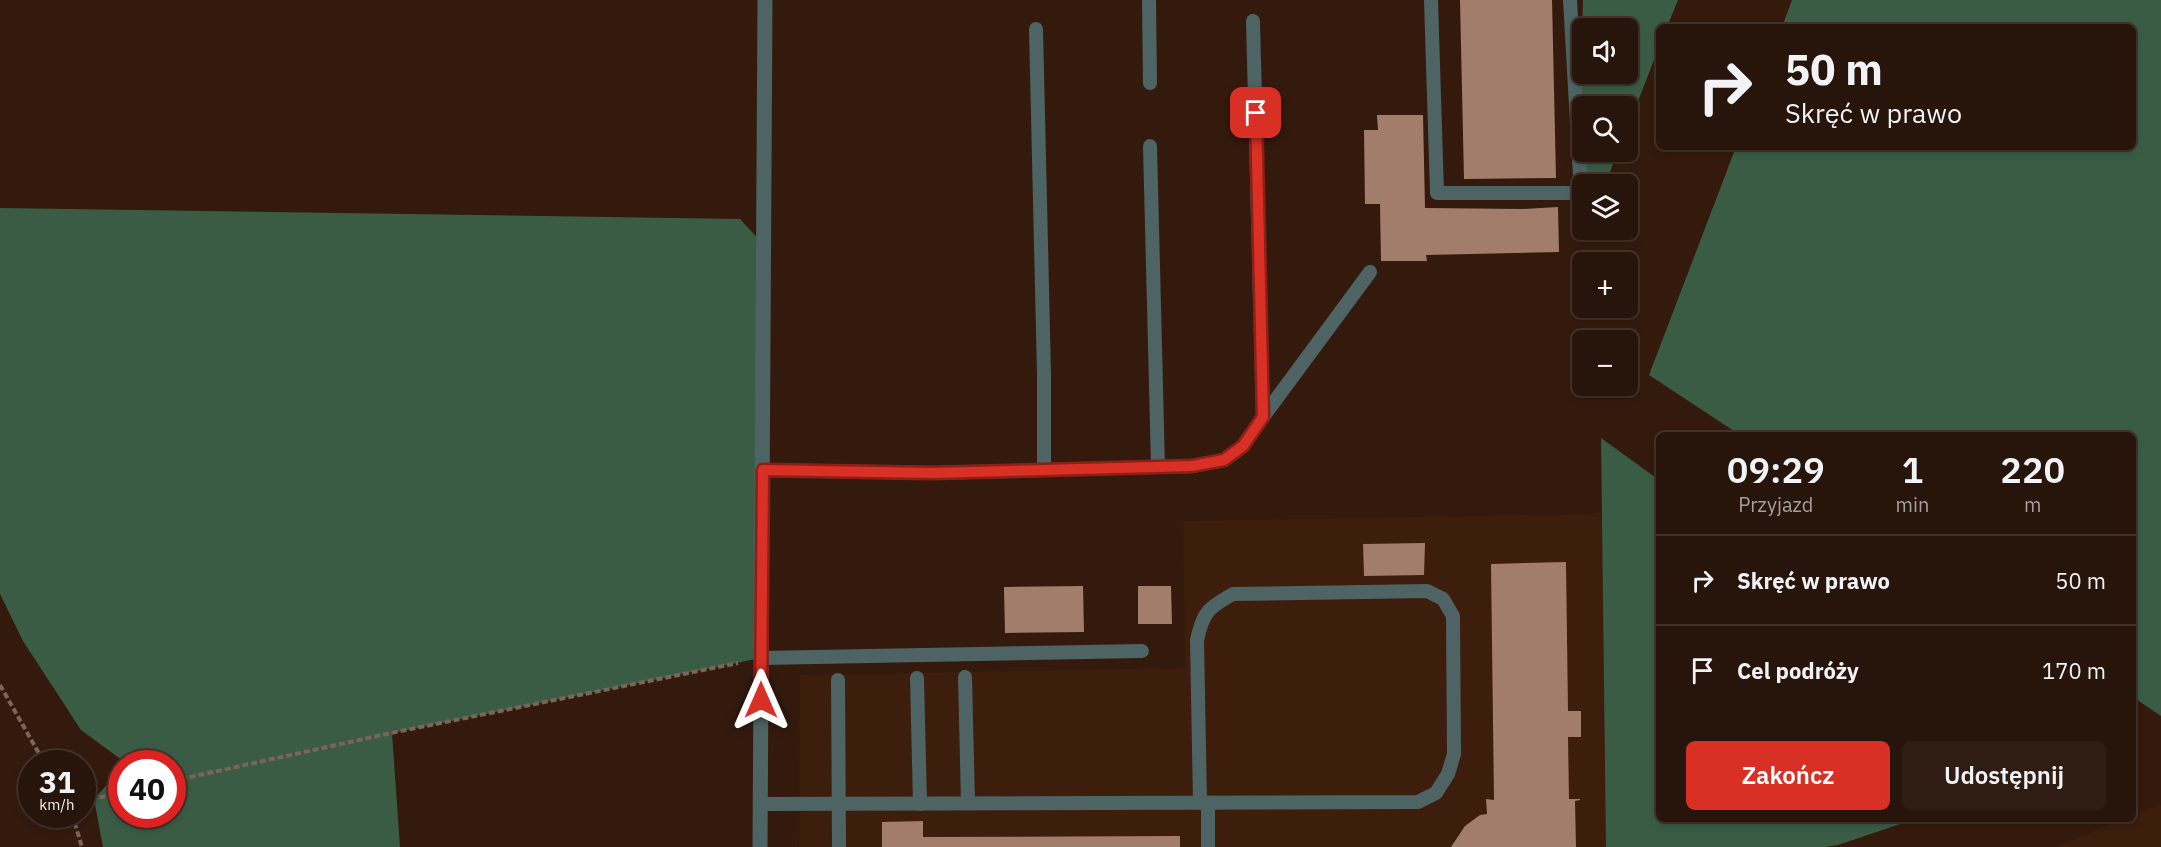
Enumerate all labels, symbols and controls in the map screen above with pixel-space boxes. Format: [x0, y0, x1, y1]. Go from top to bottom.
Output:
map controls [1572, 18, 1638, 396]
button: sound [1572, 18, 1638, 84]
text: 50 m [1785, 42, 1883, 97]
icon: right [1686, 48, 1764, 126]
pin [1230, 87, 1281, 138]
text: Skręć w prawo [1785, 95, 1962, 130]
icon: arrive [1239, 96, 1272, 129]
button: search [1572, 96, 1638, 162]
button: layers [1572, 174, 1638, 240]
button: + [1572, 252, 1638, 318]
button: − [1572, 330, 1638, 396]
text: 09:29 [1727, 446, 1825, 493]
text: 1 [1902, 446, 1923, 493]
text: 220 [2000, 446, 2065, 493]
text: Przyjazd [1738, 491, 1813, 518]
text: min [1896, 491, 1929, 518]
text: m [2024, 491, 2041, 518]
icon: right [1686, 564, 1719, 597]
text: Skręć w prawo [1737, 566, 1890, 595]
text: 50 m [2055, 566, 2106, 595]
icon: arrive [1686, 654, 1719, 687]
text: Cel podróży [1737, 656, 1859, 685]
text: 170 m [2042, 656, 2106, 685]
position arrow [729, 668, 793, 732]
button: Zakończ [1686, 741, 1890, 810]
button: Udostępnij [1902, 741, 2106, 810]
speed limit sign: 40 [108, 750, 186, 828]
text: 31 [39, 762, 75, 801]
text: km/h [39, 795, 75, 814]

